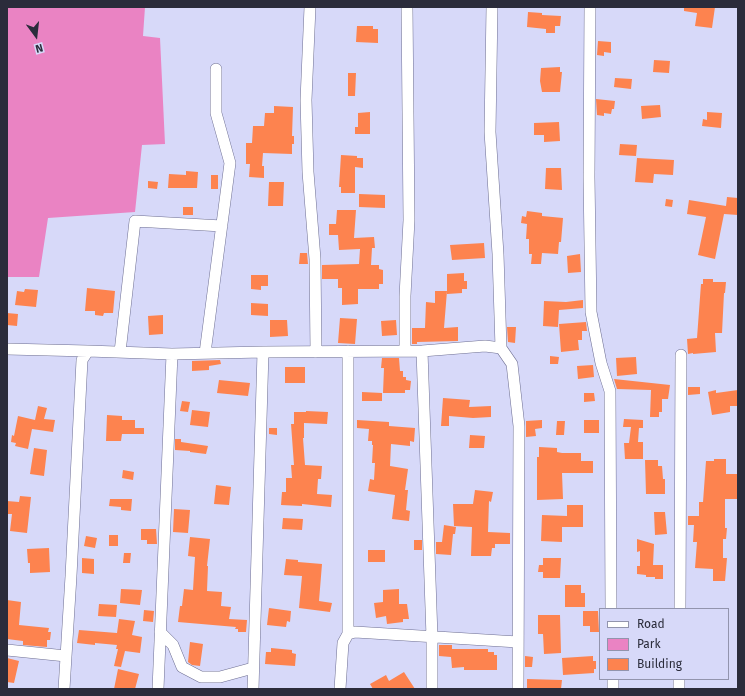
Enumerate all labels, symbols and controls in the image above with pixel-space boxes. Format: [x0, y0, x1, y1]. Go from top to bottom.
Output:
north arrow [16, 16, 56, 56]
text: N [34, 41, 44, 55]
legend [599, 608, 729, 680]
text: Road [637, 617, 665, 631]
text: Park [637, 637, 661, 651]
text: Building [637, 657, 682, 671]

